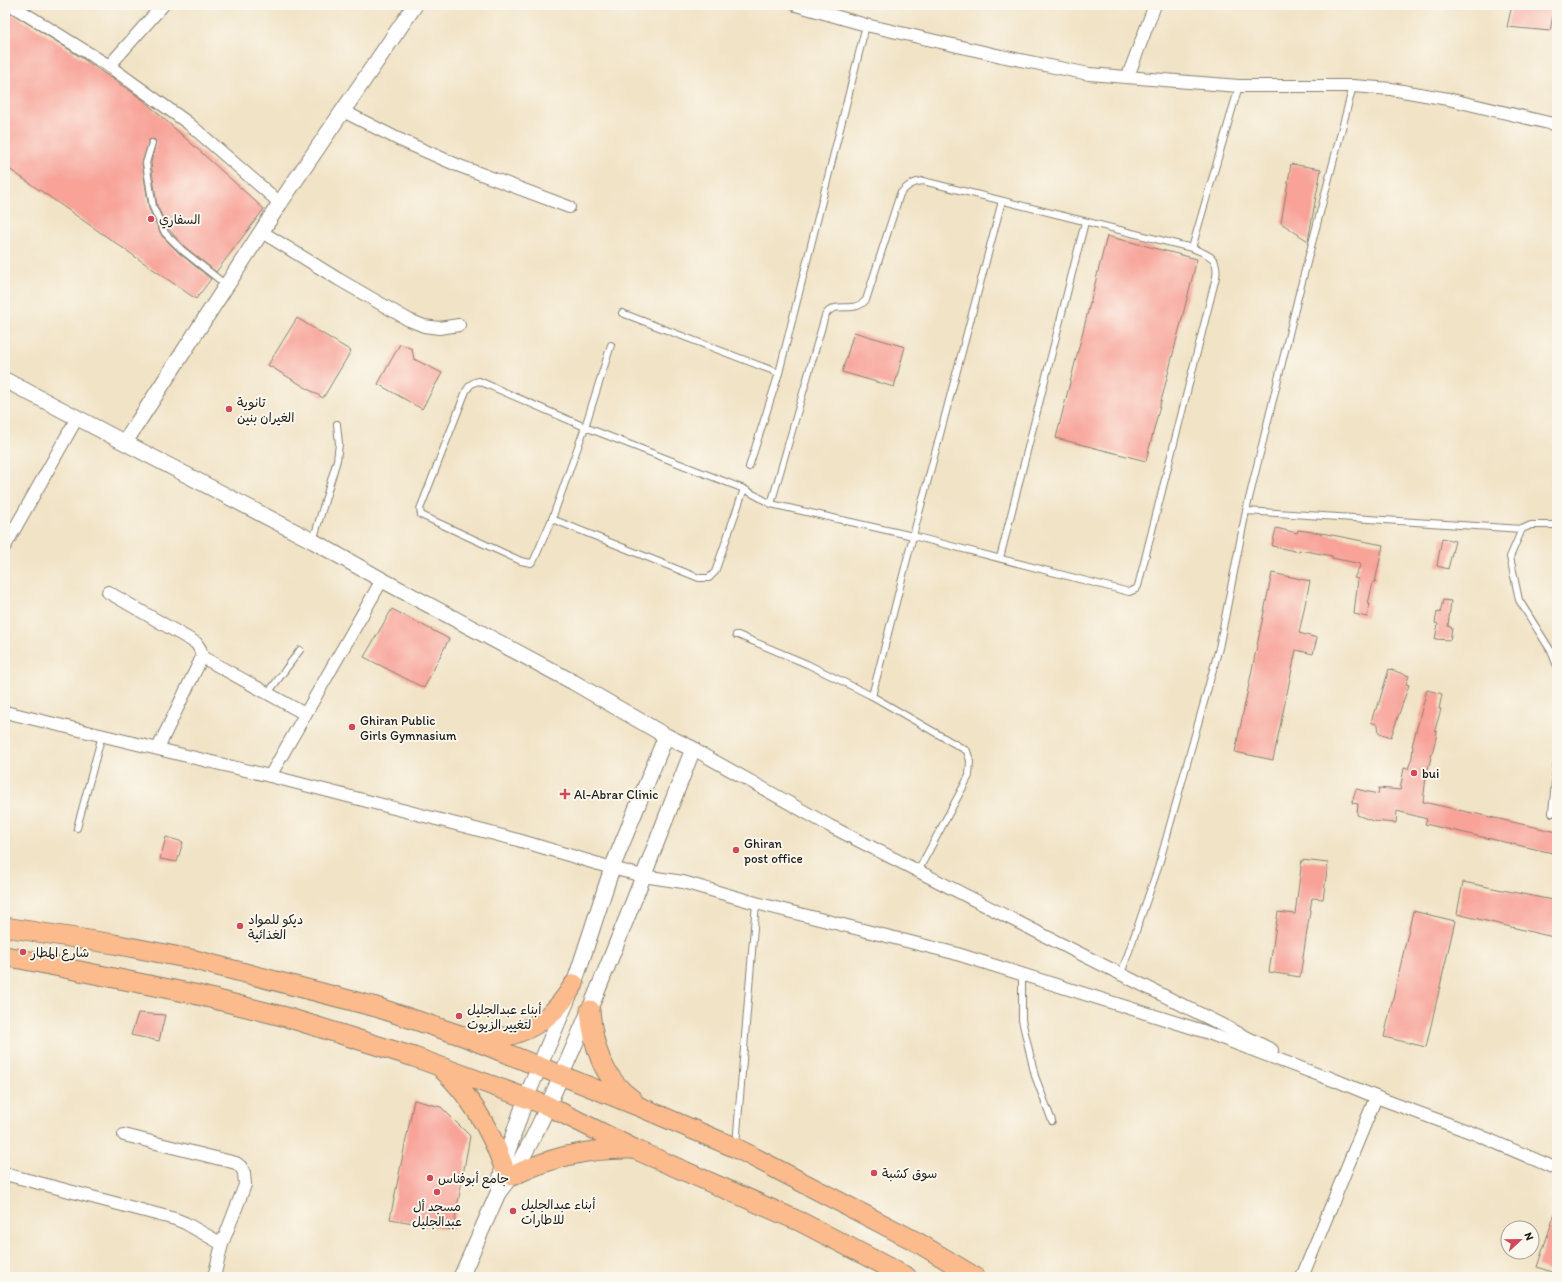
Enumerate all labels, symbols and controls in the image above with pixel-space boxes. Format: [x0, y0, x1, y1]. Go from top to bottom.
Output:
place label: السفاري [159, 212, 201, 229]
marker: السفاري [146, 214, 156, 224]
place label: تانوية الغيران بنين [237, 395, 294, 426]
marker: تانوية الغيران بنين [224, 404, 234, 414]
place label: Ghiran Public Girls Gymnasium [360, 713, 457, 743]
marker: Ghiran Public Girls Gymnasium [347, 722, 357, 732]
place label: bui [1422, 766, 1439, 781]
marker: bui [1409, 768, 1419, 778]
place label: Al-Abrar Clinic [574, 787, 658, 802]
marker: Al-Abrar Clinic [559, 788, 571, 800]
place label: Ghiran post office [744, 836, 803, 866]
marker: Ghiran post office [731, 845, 741, 855]
place label: ديكو للمواد الغذائية [248, 912, 303, 943]
marker: ديكو للمواد الغذائية [235, 921, 245, 931]
place label: شارع المطار [30, 945, 89, 962]
marker: شارع المطار [18, 947, 28, 957]
place label: أبناء عبدالجليل لتغيير الزيوت [467, 1002, 542, 1033]
marker: أبناء عبدالجليل لتغيير الزيوت [454, 1011, 464, 1021]
place label: سوق كشبة [882, 1166, 937, 1182]
marker: سوق كشبة [869, 1168, 879, 1178]
place label: جامع أبوفناس [438, 1171, 509, 1189]
marker: جامع أبوفناس [425, 1173, 435, 1183]
marker: مسجد أل عبدالجليل [432, 1187, 442, 1197]
place label: أبناء عبدالجليل للاطارات [521, 1197, 596, 1228]
place label: مسجد أل عبدالجليل [412, 1199, 462, 1230]
marker: أبناء عبدالجليل للاطارات [508, 1206, 518, 1216]
north arrow [1500, 1220, 1540, 1260]
text: N [1521, 1231, 1536, 1242]

